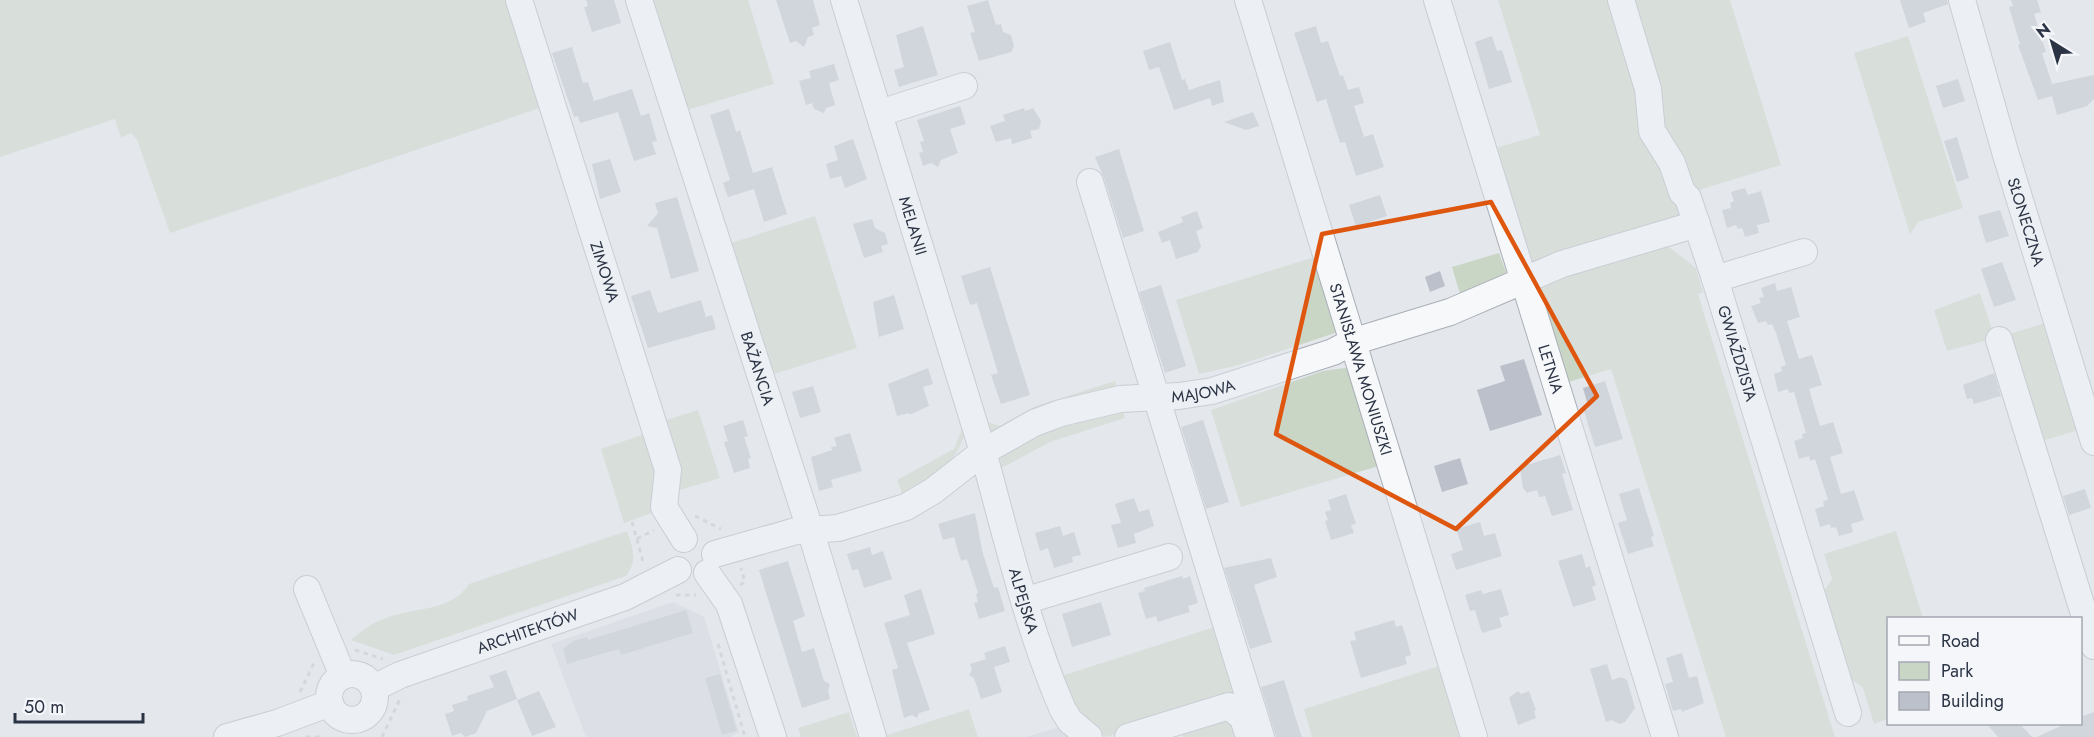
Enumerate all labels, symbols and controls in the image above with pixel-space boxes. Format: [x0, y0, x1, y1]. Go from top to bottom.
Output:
north arrow [2022, 12, 2082, 72]
text: N [2031, 17, 2055, 43]
street label: SŁONECZNA [2002, 175, 2051, 270]
street label: MELANII [893, 194, 933, 258]
street label: ZIMOWA [584, 239, 625, 306]
street label: STANISŁAWA MONIUSZKI [1323, 280, 1398, 458]
street label: GWIAŹDZISTA [1712, 302, 1763, 404]
street label: BAŻANCIA [735, 328, 780, 409]
street label: LETNIA [1532, 341, 1569, 397]
street label: MAJOWA [1171, 373, 1238, 408]
street label: ALPEJSKA [1003, 565, 1045, 637]
street label: ARCHITEKTÓW [474, 603, 582, 660]
legend [1887, 617, 2082, 725]
text: Road [1941, 628, 1980, 654]
text: Park [1941, 658, 1973, 684]
scale bar [15, 686, 142, 724]
text: Building [1941, 688, 2004, 714]
text: 50 m [24, 694, 64, 720]

